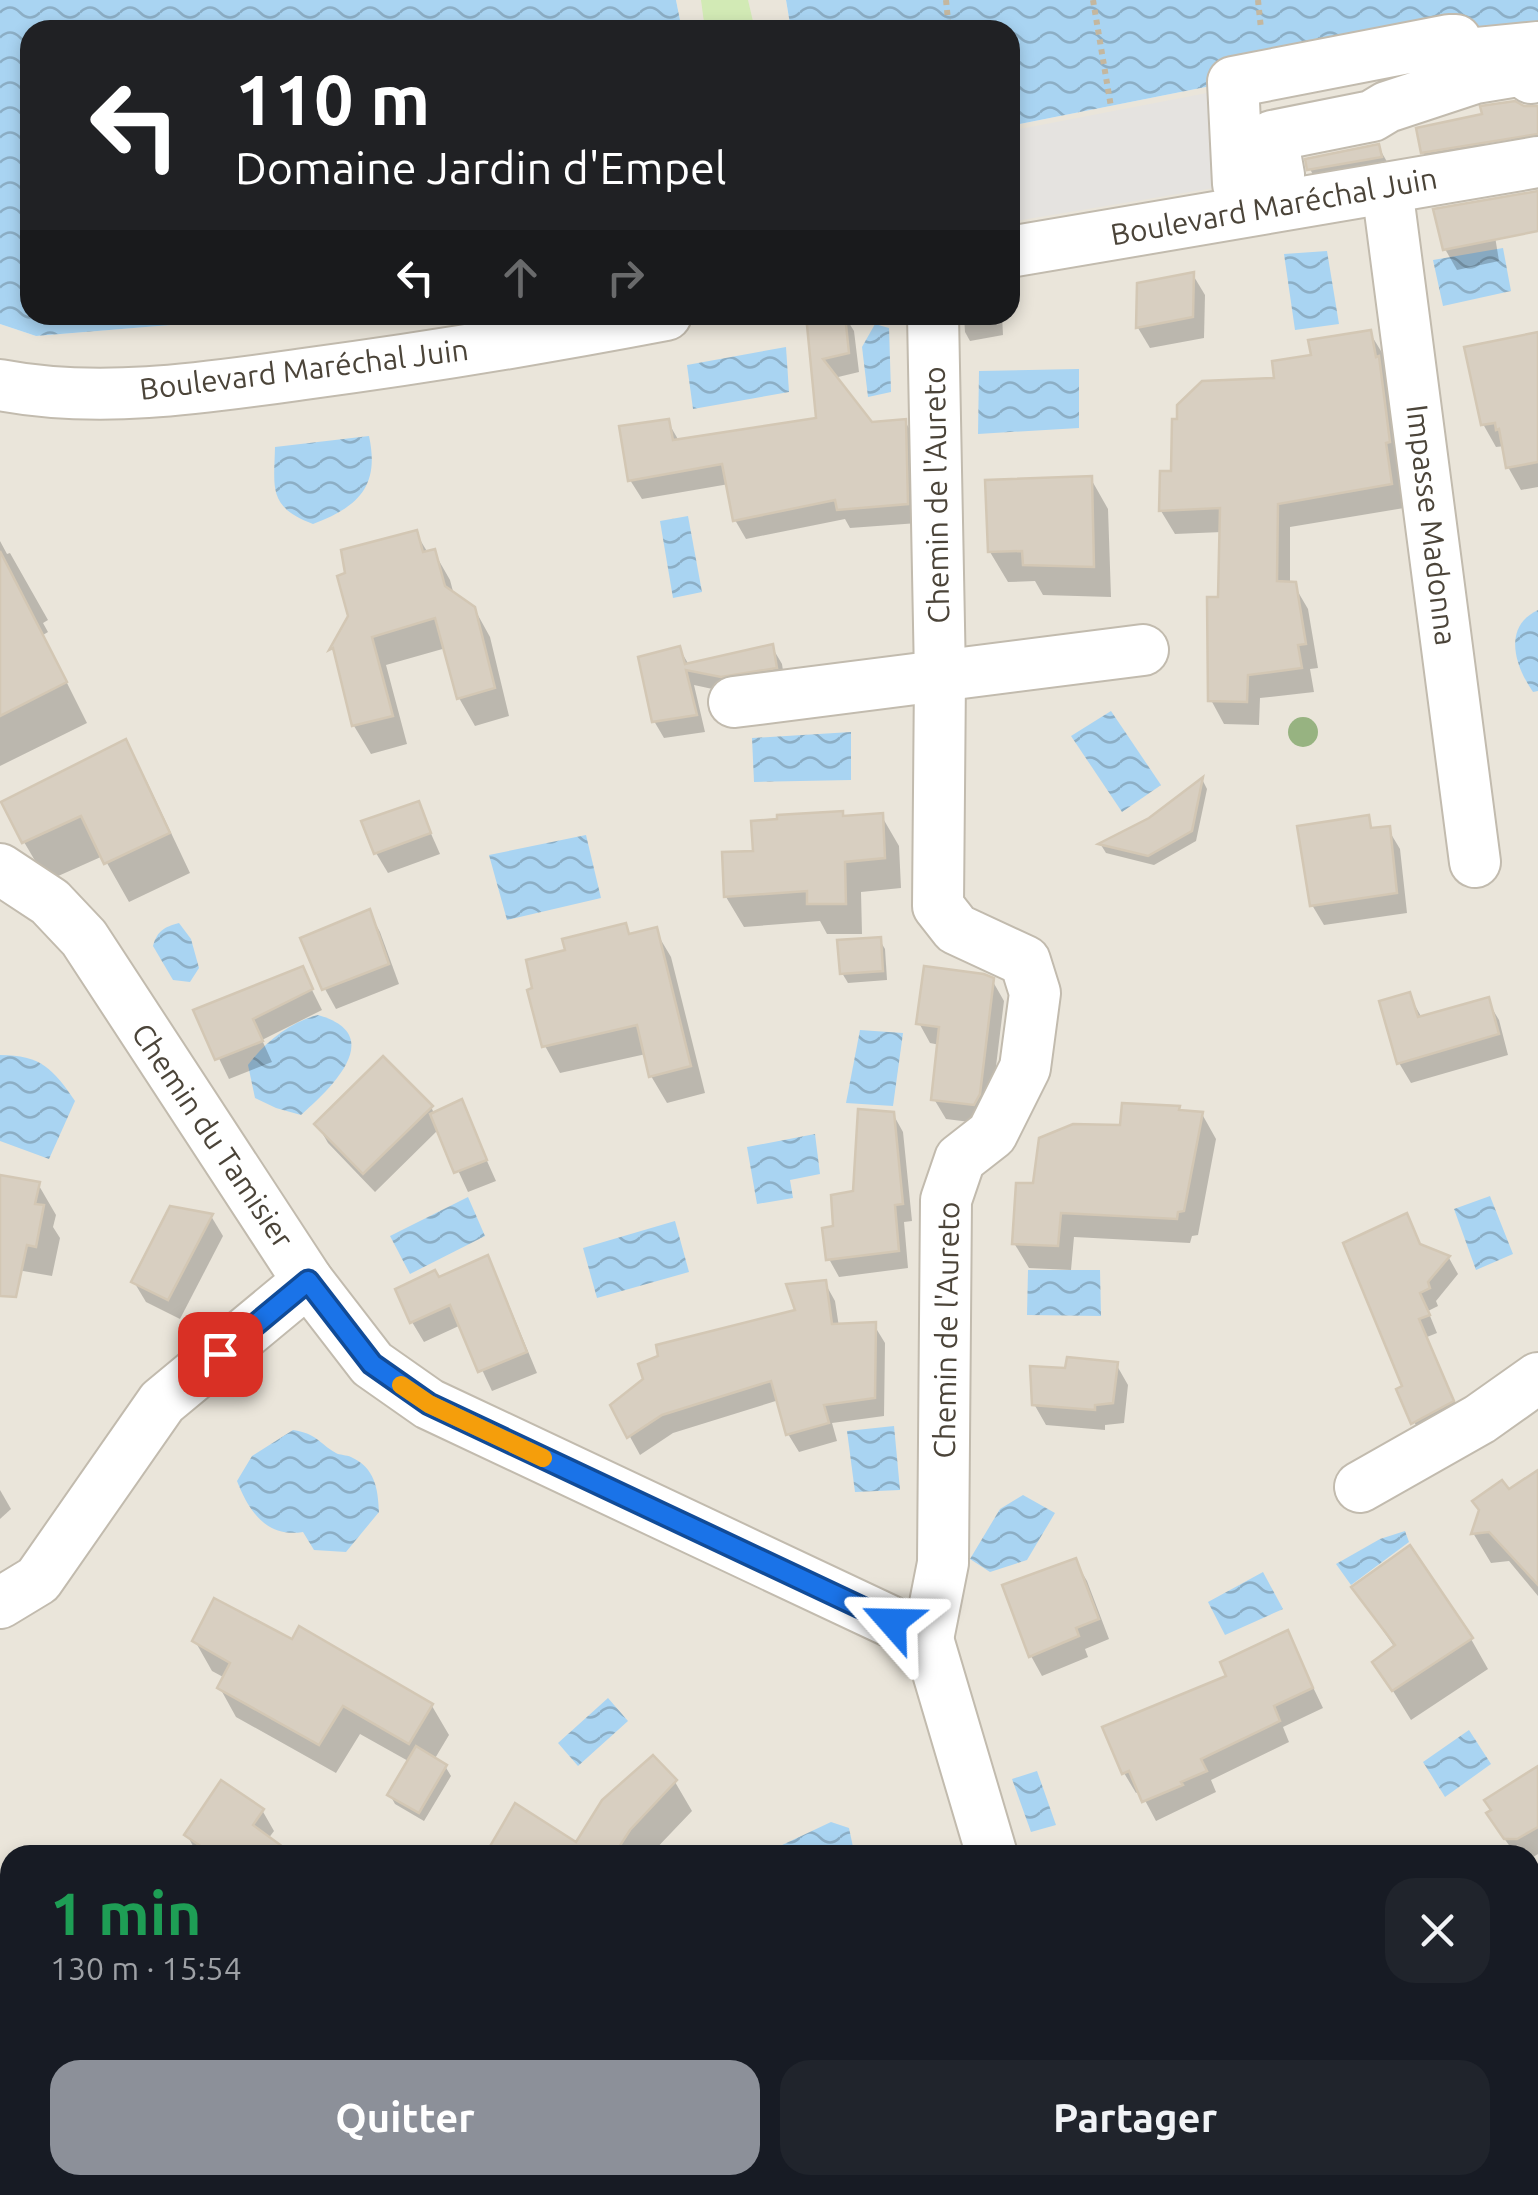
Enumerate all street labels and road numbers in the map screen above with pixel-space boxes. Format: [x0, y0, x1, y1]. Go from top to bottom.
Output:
street label: Boulevard Maréchal Juin [1108, 161, 1440, 251]
street label: Boulevard Maréchal Juin [138, 332, 470, 406]
street label: Chemin de l'Aureto [917, 366, 955, 624]
street label: Impasse Madonna [1400, 403, 1464, 647]
street label: Chemin du Tamisier [125, 1017, 301, 1255]
street label: Chemin de l'Aureto [927, 1201, 965, 1459]

